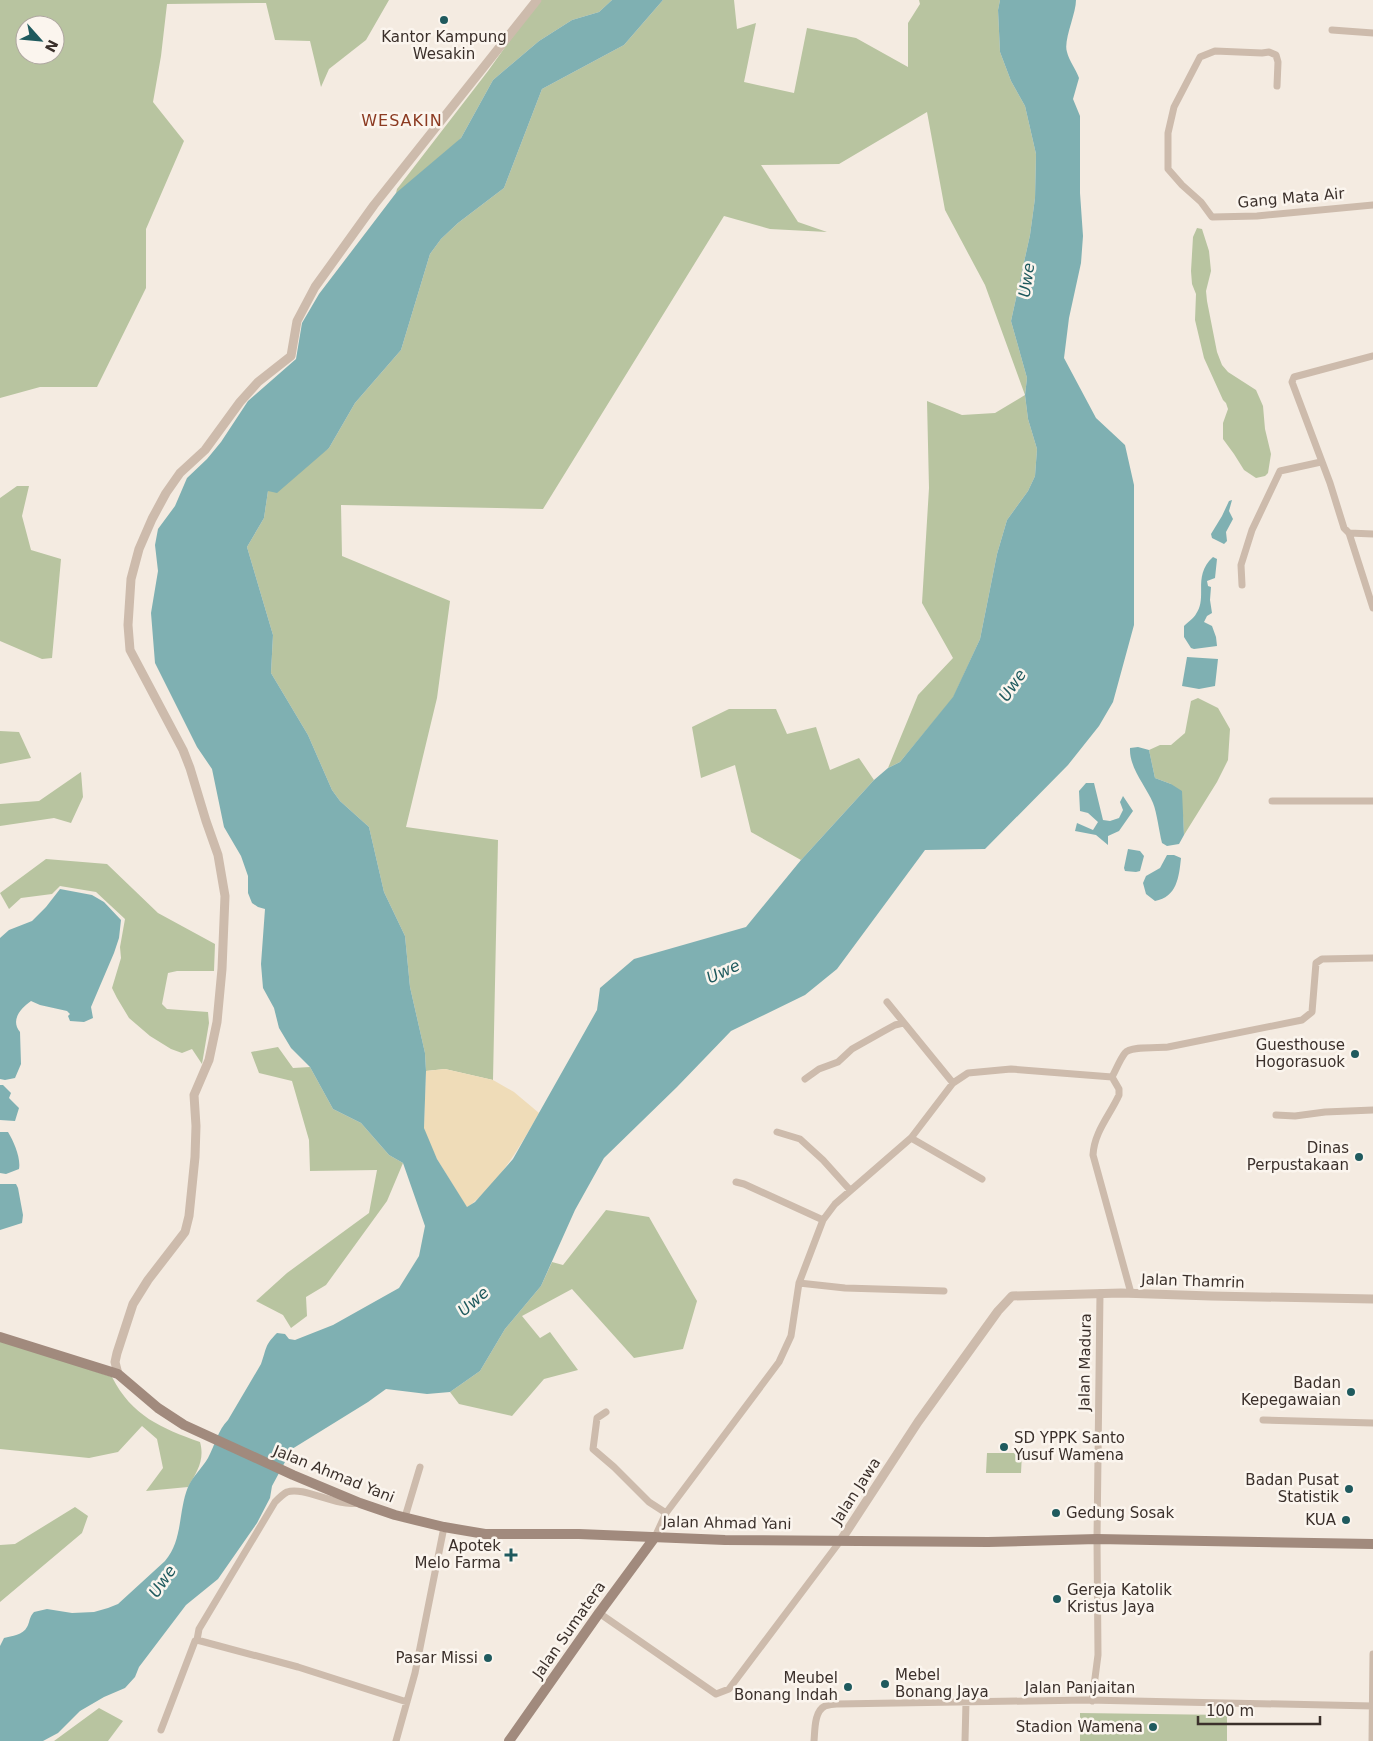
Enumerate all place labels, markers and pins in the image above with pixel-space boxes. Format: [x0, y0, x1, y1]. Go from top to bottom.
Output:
marker: Kantor Kampung Wesakin [438, 14, 450, 26]
place label: Kantor Kampung Wesakin [381, 28, 507, 63]
place label: Guesthouse Hogorasuok [1255, 1036, 1345, 1071]
marker: Guesthouse Hogorasuok [1349, 1048, 1361, 1060]
place label: Dinas Perpustakaan [1247, 1139, 1349, 1174]
marker: Dinas Perpustakaan [1353, 1151, 1365, 1163]
place label: Badan Kepegawaian [1241, 1374, 1341, 1409]
marker: Badan Kepegawaian [1345, 1386, 1357, 1398]
place label: SD YPPK Santo Yusuf Wamena [1013, 1429, 1125, 1464]
marker: SD YPPK Santo Yusuf Wamena [998, 1441, 1010, 1453]
place label: Badan Pusat Statistik [1245, 1471, 1339, 1506]
marker: Badan Pusat Statistik [1343, 1483, 1355, 1495]
place label: Gedung Sosak [1066, 1504, 1174, 1522]
marker: Gedung Sosak [1050, 1507, 1062, 1519]
place label: KUA [1305, 1511, 1337, 1529]
marker: KUA [1340, 1514, 1352, 1526]
place label: Apotek Melo Farma [415, 1537, 501, 1572]
marker: Apotek Melo Farma [505, 1549, 517, 1561]
place label: Gereja Katolik Kristus Jaya [1067, 1581, 1172, 1616]
marker: Gereja Katolik Kristus Jaya [1051, 1593, 1063, 1605]
place label: Pasar Missi [396, 1649, 478, 1667]
marker: Pasar Missi [482, 1652, 494, 1664]
place label: Mebel Bonang Jaya [895, 1666, 989, 1701]
place label: Meubel Bonang Indah [734, 1669, 838, 1704]
marker: Mebel Bonang Jaya [879, 1678, 891, 1690]
marker: Meubel Bonang Indah [842, 1681, 854, 1693]
place label: Stadion Wamena [1016, 1718, 1143, 1736]
marker: Stadion Wamena [1147, 1721, 1159, 1733]

